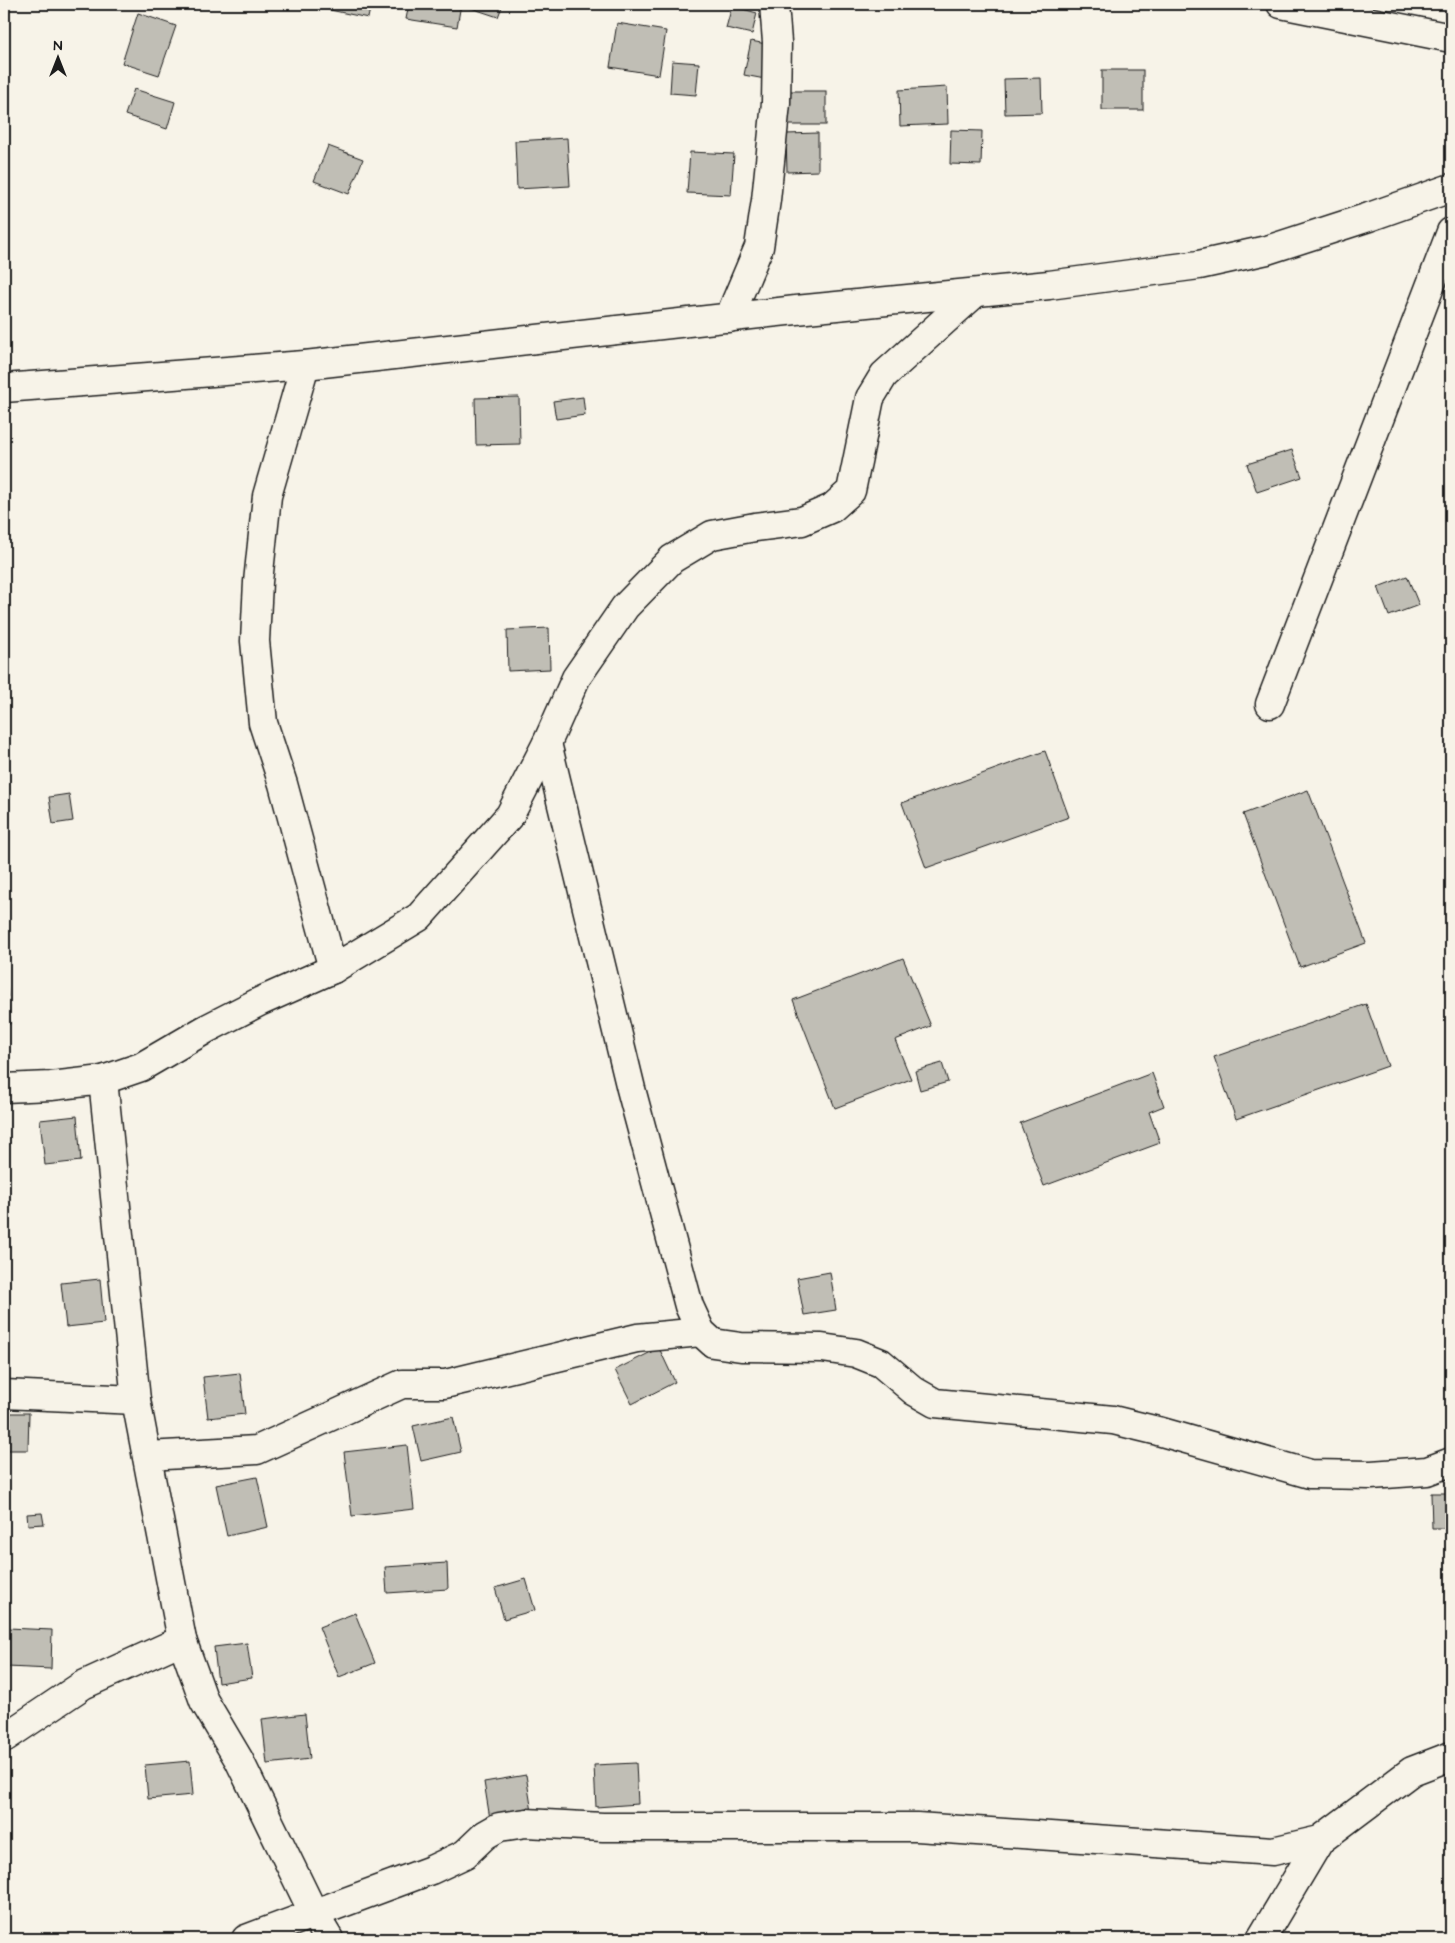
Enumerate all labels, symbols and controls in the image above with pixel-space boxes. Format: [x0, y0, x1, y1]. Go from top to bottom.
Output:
north arrow [32, 32, 82, 82]
text: N [54, 36, 63, 56]

